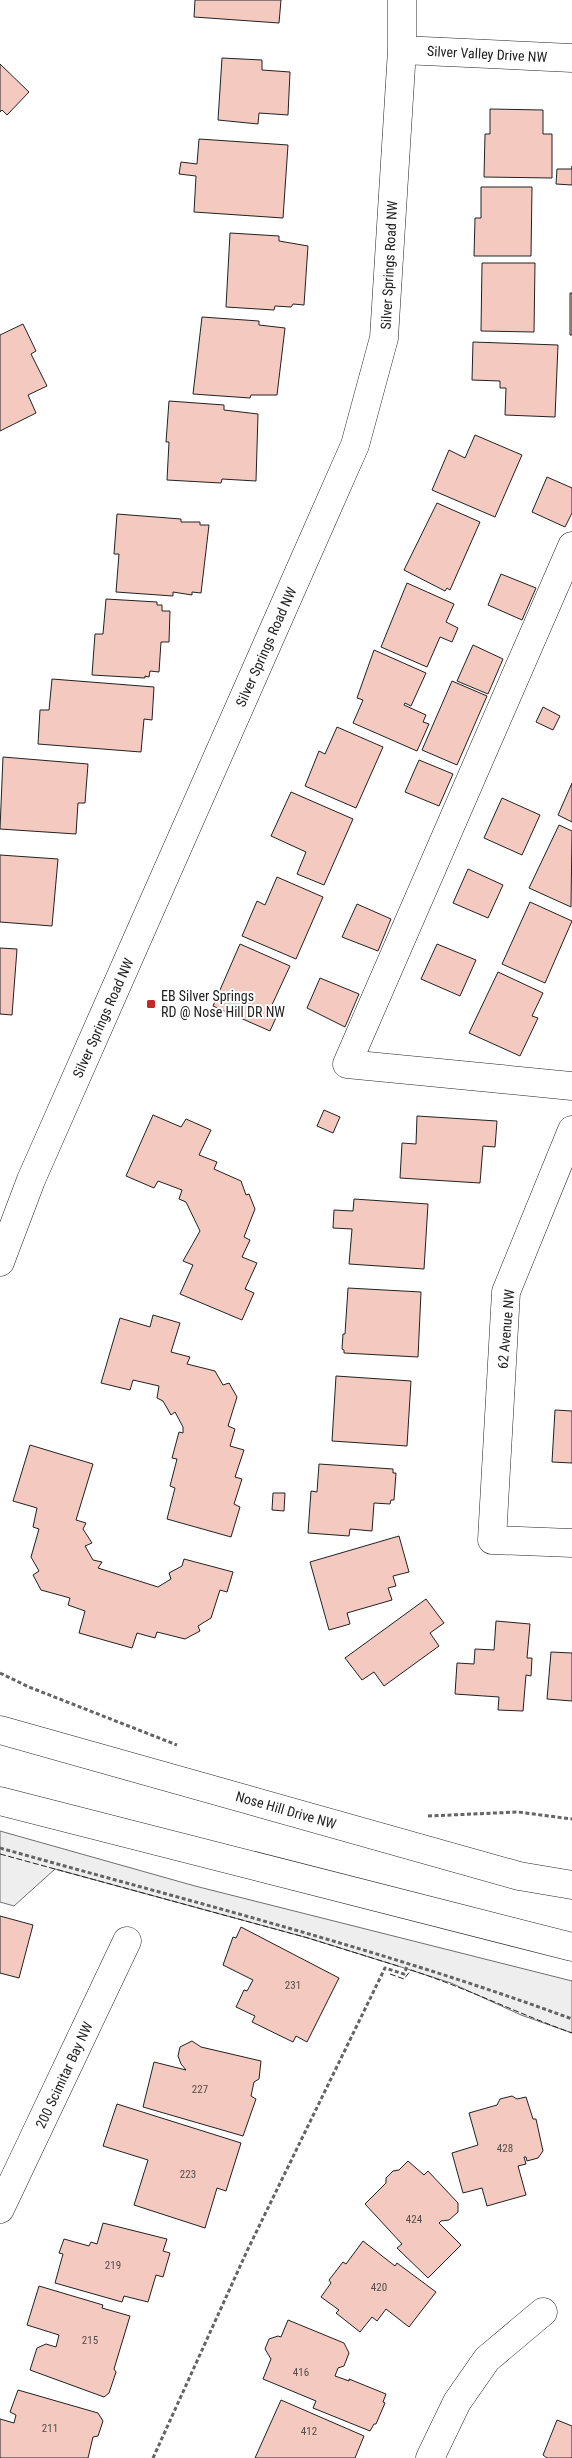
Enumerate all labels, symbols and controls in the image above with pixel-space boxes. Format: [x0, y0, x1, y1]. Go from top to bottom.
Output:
street label: Silver Valley Drive NW [427, 43, 548, 65]
street label: Silver Springs Road NW [378, 200, 400, 330]
street label: Silver Springs Road NW [232, 584, 300, 709]
street label: Silver Springs Road NW [69, 955, 137, 1080]
place label: EB Silver Springs RD @ Nose Hill DR NW [161, 988, 285, 1020]
marker: EB Silver Springs RD @ Nose Hill DR NW [145, 998, 157, 1010]
street label: 62 Avenue NW [495, 1288, 517, 1369]
street label: Nose Hill Drive NW [234, 1788, 338, 1832]
house number: 231 [285, 1979, 301, 1992]
street label: 200 Scimitar Bay NW [32, 2019, 96, 2131]
house number: 227 [192, 2083, 208, 2096]
house number: 428 [497, 2142, 513, 2155]
house number: 223 [180, 2168, 196, 2181]
house number: 424 [406, 2213, 423, 2226]
house number: 219 [105, 2259, 121, 2272]
house number: 420 [371, 2281, 387, 2294]
house number: 215 [82, 2334, 98, 2347]
house number: 416 [293, 2366, 309, 2379]
house number: 211 [42, 2422, 58, 2435]
house number: 412 [301, 2425, 317, 2438]

